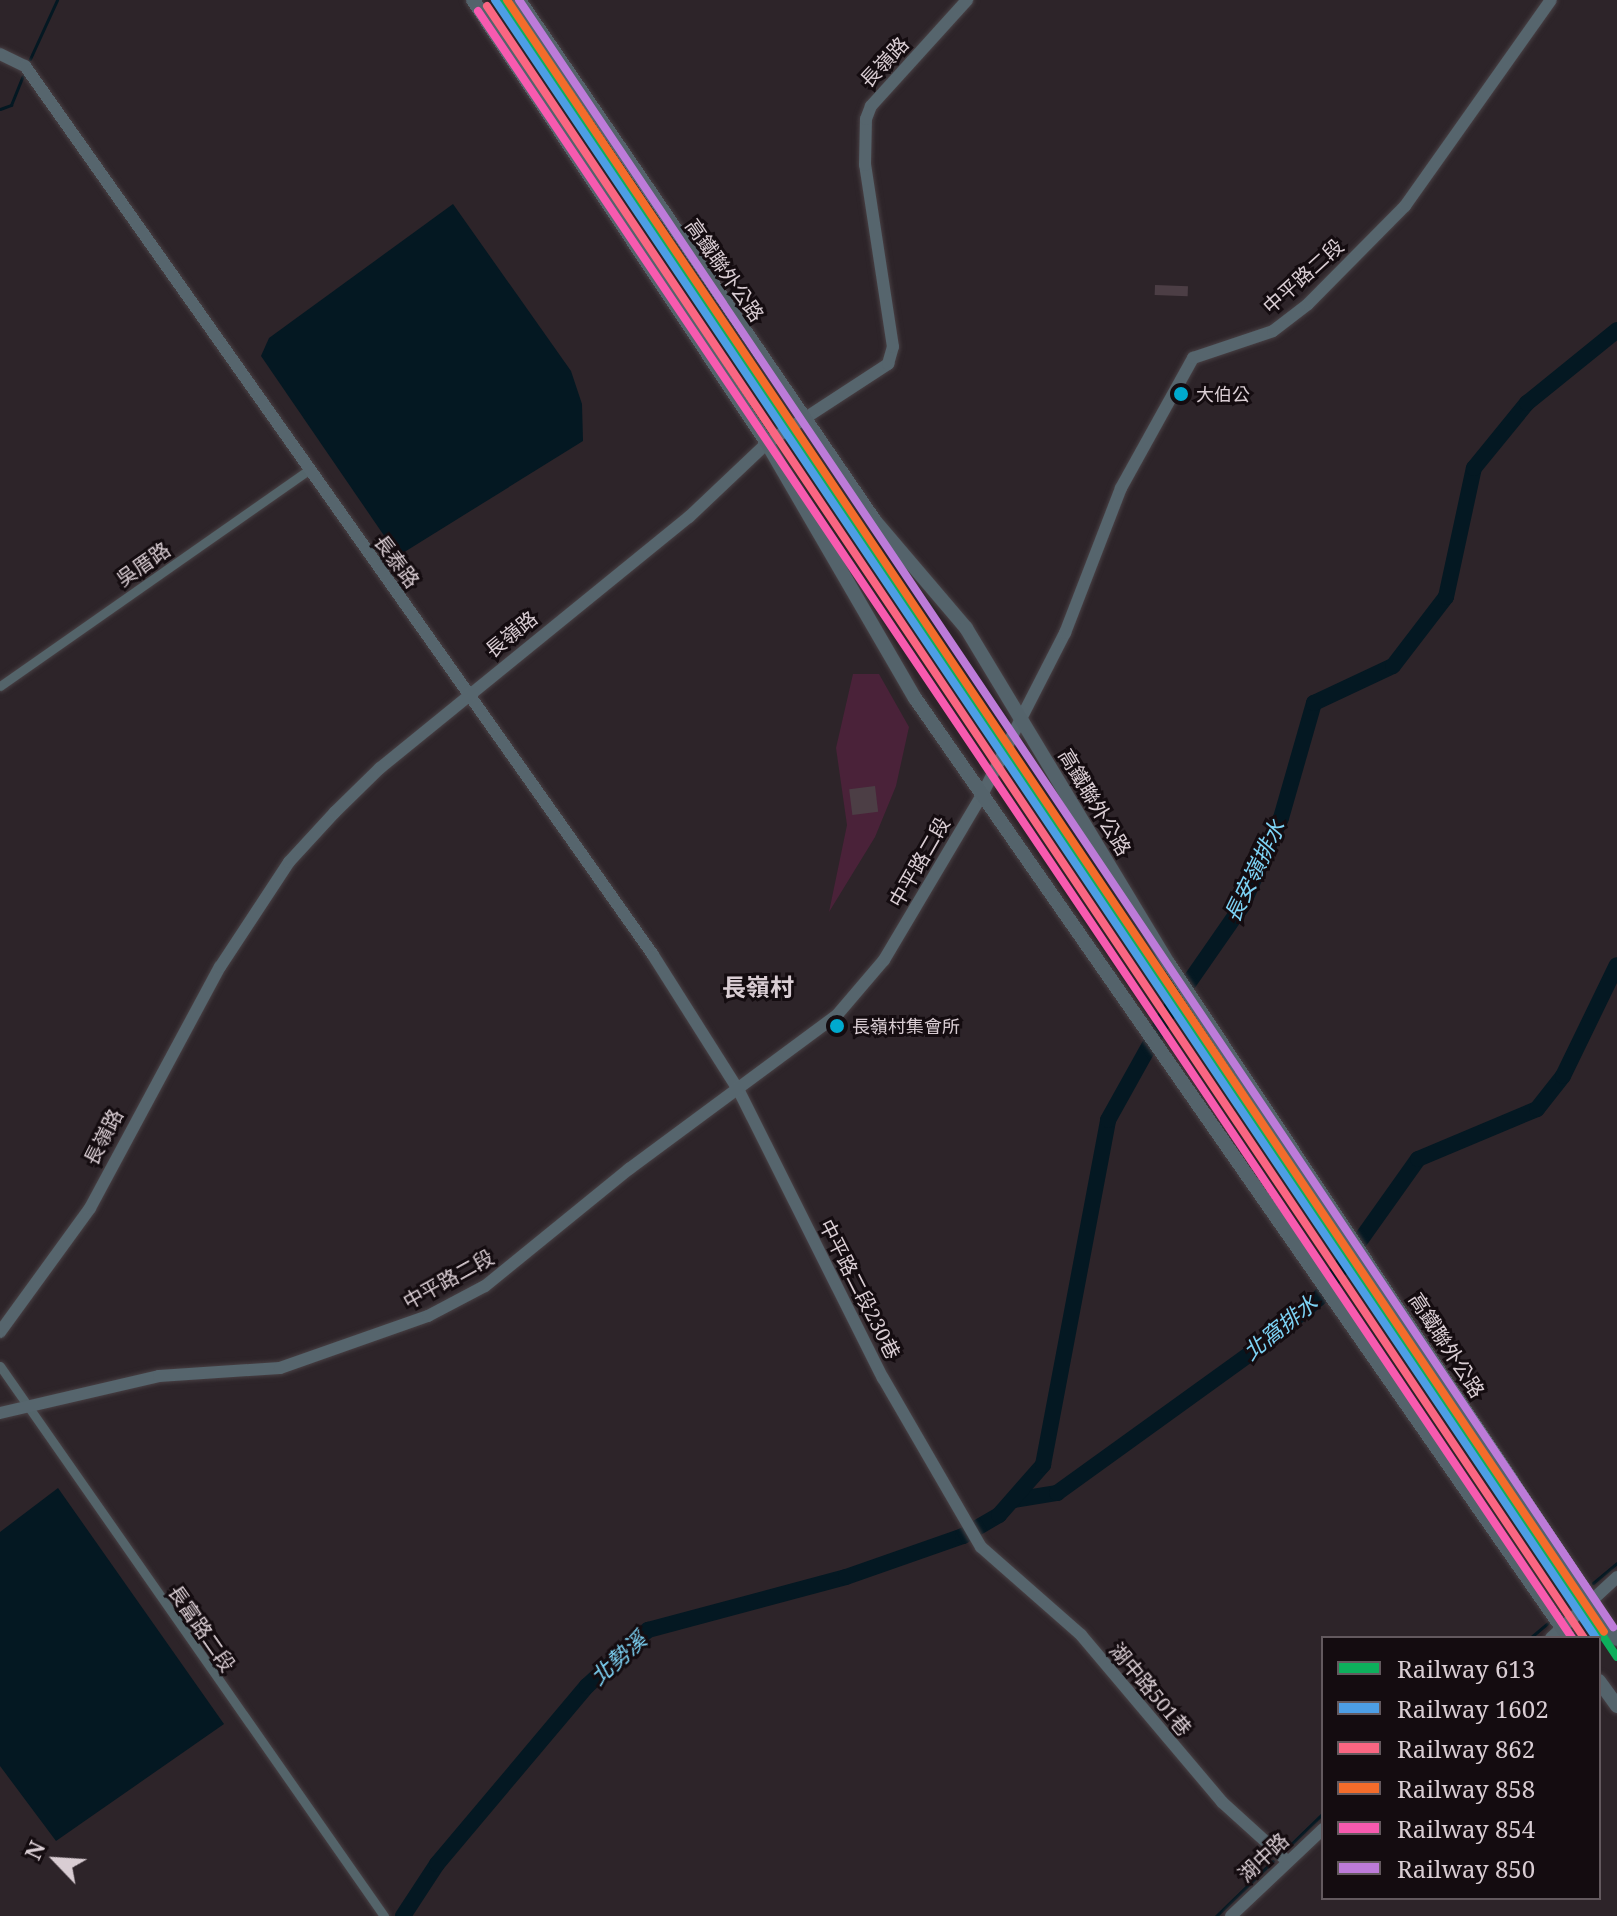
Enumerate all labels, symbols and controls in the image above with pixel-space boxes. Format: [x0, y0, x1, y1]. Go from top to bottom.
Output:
street label: 長嶺路 [855, 32, 913, 92]
street label: 高鐵聯外公路 [681, 214, 769, 326]
street label: 中平路二段 [1258, 234, 1348, 318]
place label: 大伯公 [1196, 383, 1250, 405]
marker: 大伯公 [1173, 386, 1189, 402]
street label: 長泰路 [369, 530, 425, 592]
street label: 吳厝路 [112, 537, 174, 591]
street label: 長嶺路 [480, 606, 542, 662]
street label: 高鐵聯外公路 [1054, 744, 1136, 860]
street label: 中平路二段 [884, 813, 954, 911]
water label: 長安嶺排水 [1218, 816, 1290, 926]
district label: 長嶺村 [722, 973, 794, 1001]
place label: 長嶺村集會所 [852, 1015, 960, 1037]
marker: 長嶺村集會所 [829, 1018, 845, 1034]
street label: 長嶺路 [79, 1105, 127, 1169]
street label: 中平路二段230巷 [814, 1215, 906, 1363]
street label: 中平路二段 [398, 1244, 498, 1314]
street label: 高鐵聯外公路 [1404, 1288, 1490, 1402]
water label: 北窩排水 [1237, 1289, 1323, 1365]
street label: 長富路二段 [163, 1580, 241, 1676]
water label: 北勢溪 [585, 1626, 651, 1690]
legend [1321, 1636, 1601, 1900]
street label: 湖中路501巷 [1105, 1638, 1197, 1740]
text: Railway 613 [1397, 1652, 1535, 1685]
text: Railway 1602 [1397, 1692, 1549, 1725]
text: Railway 862 [1397, 1732, 1535, 1765]
text: Railway 858 [1397, 1772, 1535, 1805]
text: Railway 854 [1397, 1812, 1535, 1845]
north arrow [16, 1820, 96, 1900]
street label: 湖中路 [1233, 1828, 1293, 1886]
text: N [17, 1836, 52, 1864]
text: Railway 850 [1397, 1852, 1535, 1885]

